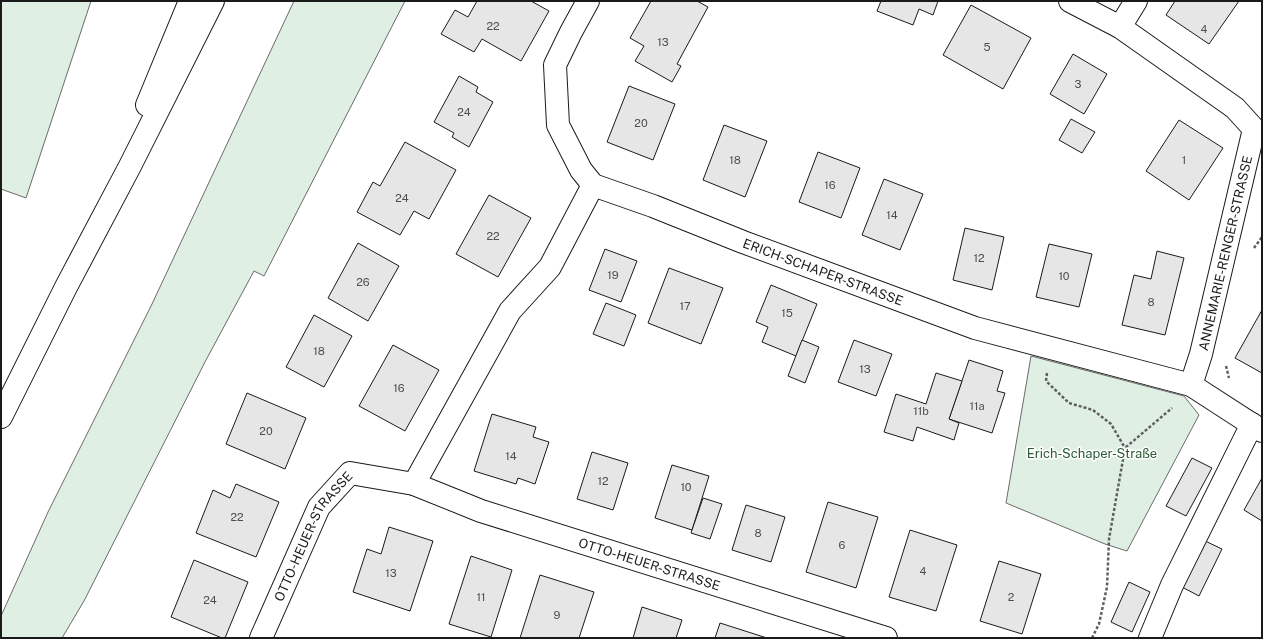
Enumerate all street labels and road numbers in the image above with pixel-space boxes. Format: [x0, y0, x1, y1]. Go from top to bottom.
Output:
street label: ANNEMARIE-RENGER-STRASSE [1196, 154, 1255, 352]
street label: ERICH-SCHAPER-STRASSE [741, 236, 905, 309]
street label: OTTO-HEUER-STRASSE [271, 469, 356, 604]
street label: OTTO-HEUER-STRASSE [577, 535, 722, 594]

